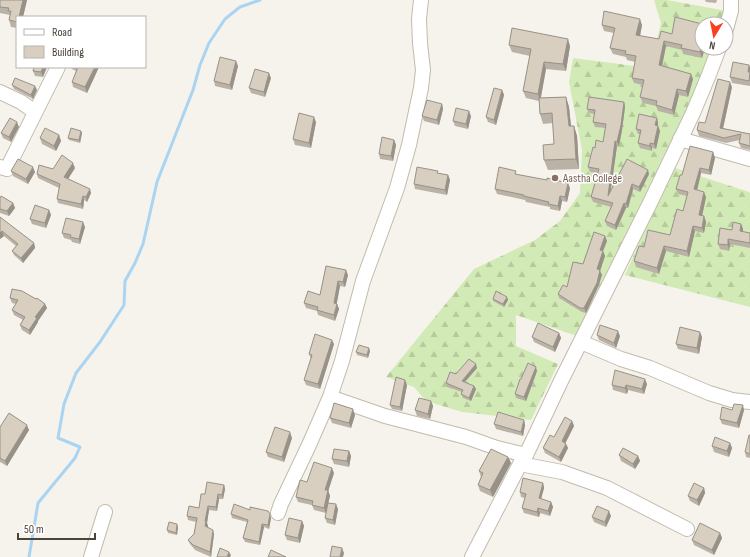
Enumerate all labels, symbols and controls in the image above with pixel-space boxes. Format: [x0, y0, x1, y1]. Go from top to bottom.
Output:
legend [16, 16, 146, 68]
north arrow [694, 16, 734, 56]
text: Road [52, 25, 72, 40]
text: N [708, 38, 716, 52]
text: Building [52, 45, 84, 60]
place label: Aastha College [562, 171, 622, 186]
marker: Aastha College [550, 173, 560, 183]
scale bar [18, 515, 95, 541]
text: 50 m [24, 522, 44, 537]

